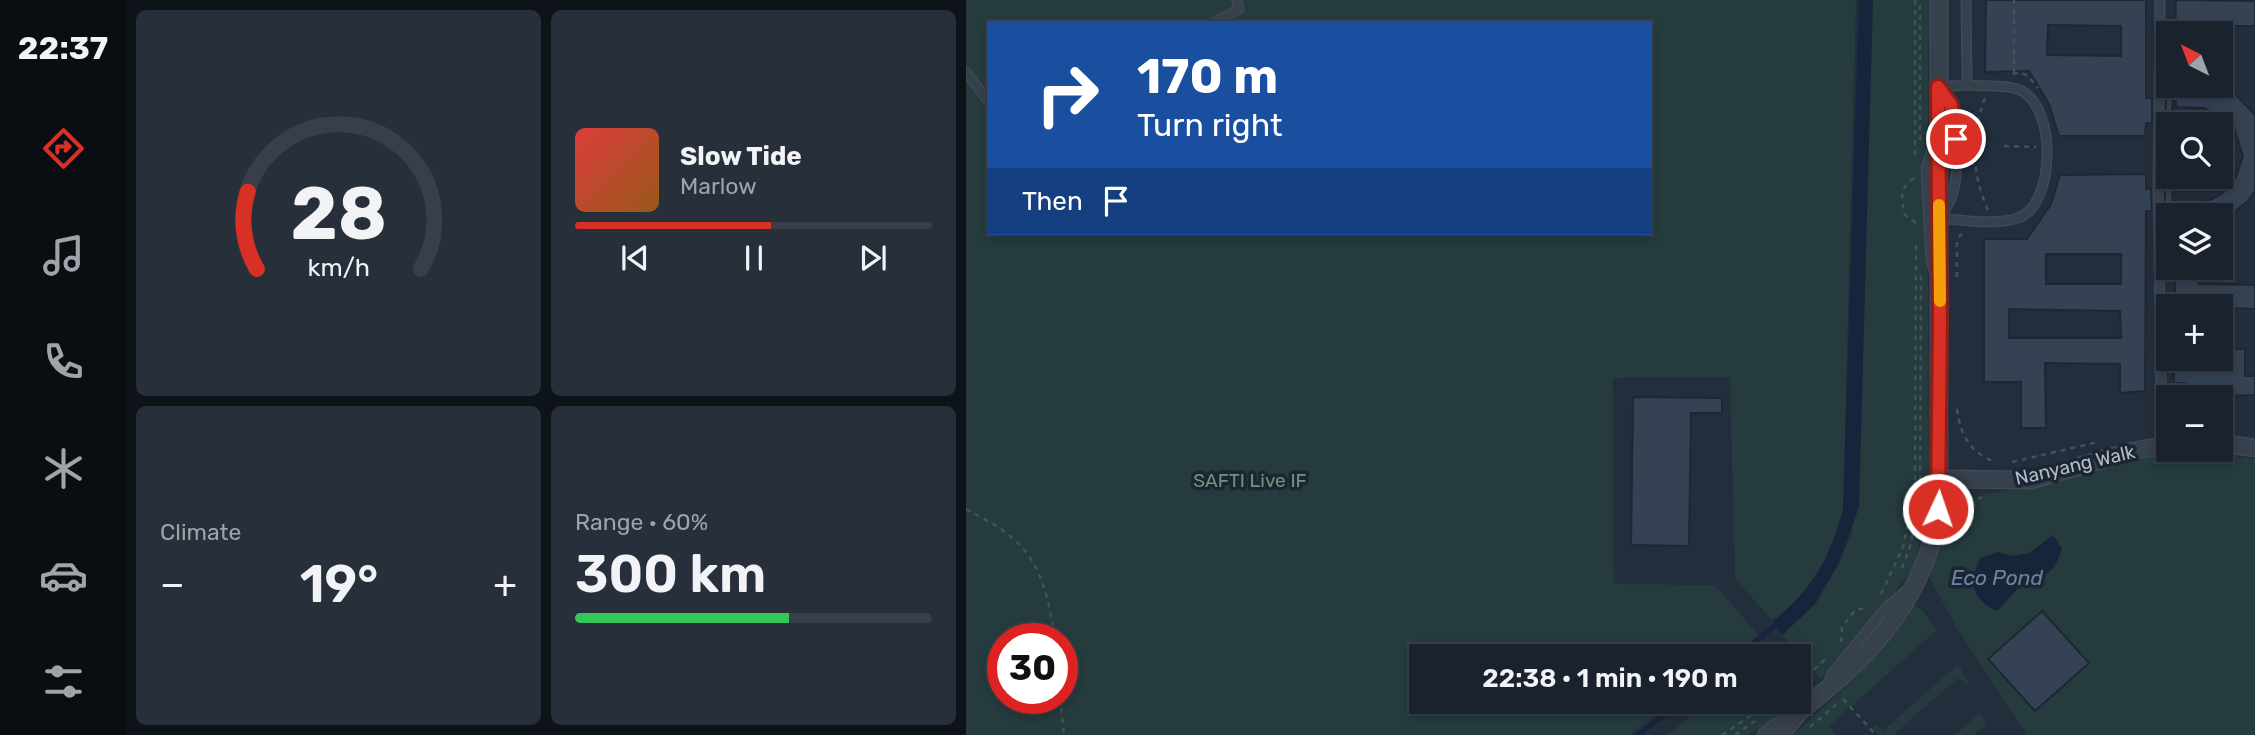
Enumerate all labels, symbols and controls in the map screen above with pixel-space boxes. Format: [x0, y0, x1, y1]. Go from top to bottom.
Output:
north arrow [2156, 21, 2233, 98]
map controls [2156, 21, 2233, 462]
text: 22:37 [18, 29, 108, 67]
text: 170 m [1137, 47, 1278, 105]
icon: right [1022, 49, 1113, 140]
text: Turn right [1137, 106, 1282, 144]
pin [1926, 109, 1986, 169]
button: search [2156, 112, 2233, 189]
icon: arrive [1937, 120, 1975, 158]
icon: directions [39, 124, 88, 173]
text: Slow Tide [680, 141, 802, 172]
text: 28 [290, 171, 387, 257]
text: Marlow [680, 172, 757, 200]
icon: arrive [1097, 182, 1135, 220]
text: Then [1022, 186, 1083, 217]
button: layers [2156, 203, 2233, 280]
icon: music [39, 231, 88, 280]
icon: previous [616, 239, 654, 277]
icon: pause [735, 239, 773, 277]
icon: next [854, 239, 892, 277]
text: km/h [307, 253, 370, 282]
button: + [2156, 294, 2233, 371]
icon: phone [39, 337, 88, 386]
button: − [2156, 385, 2233, 462]
street label: Nanyang Walk [2013, 440, 2137, 490]
icon: climate [39, 444, 88, 493]
park label: SAFTI Live IF [1193, 469, 1307, 492]
position arrow [1901, 472, 1975, 546]
text: Range · 60% [575, 508, 708, 536]
text: Climate [160, 518, 241, 546]
text: 300 km [575, 543, 766, 605]
icon: car [39, 551, 88, 600]
text: 19° [300, 553, 378, 615]
text: − [160, 561, 185, 607]
text: + [493, 561, 517, 607]
water label: Eco Pond [1951, 565, 2044, 590]
speed limit sign: 30 [987, 623, 1078, 714]
icon: filters [39, 657, 88, 706]
text: 22:38 · 1 min · 190 m [1482, 663, 1738, 694]

